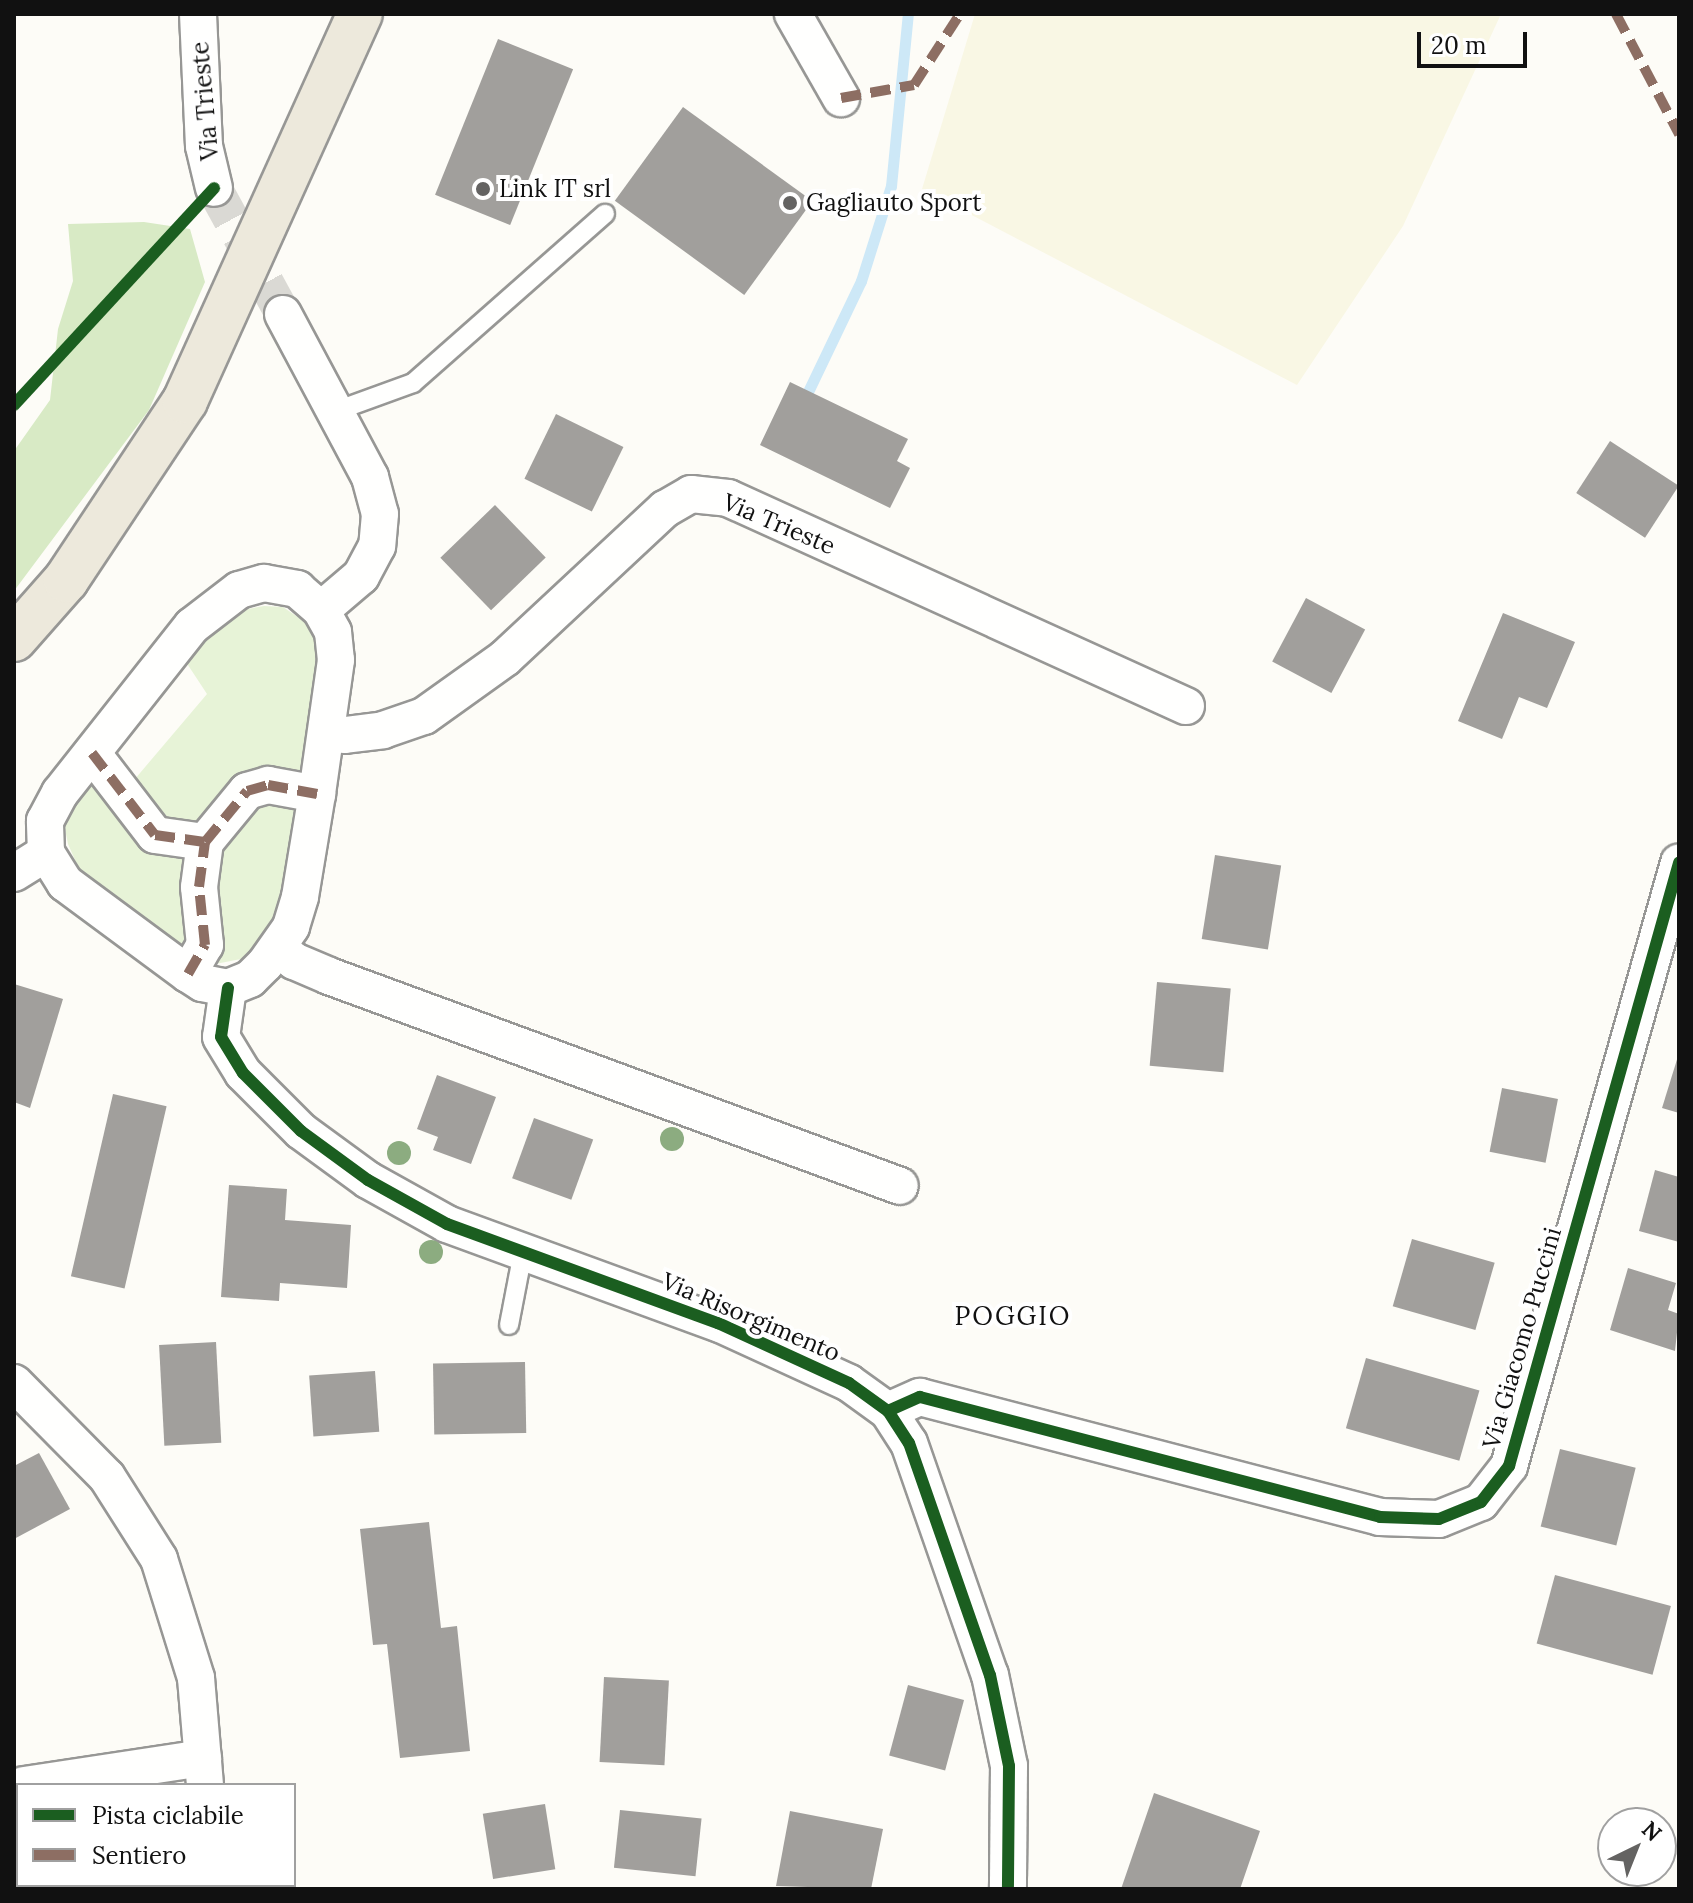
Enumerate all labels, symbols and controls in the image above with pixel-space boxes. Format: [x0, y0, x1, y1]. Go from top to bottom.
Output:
scale bar [1421, 16, 1531, 66]
text: 20 m [1431, 30, 1487, 61]
street label: Via Trieste [185, 40, 225, 162]
place label: Link IT srl [499, 175, 611, 203]
marker: Link IT srl [474, 180, 492, 198]
place label: Gagliauto Sport [806, 189, 982, 217]
marker: Gagliauto Sport [781, 194, 799, 212]
street label: Via Trieste [718, 487, 840, 561]
street label: Via Giacomo Puccini [1477, 1224, 1567, 1452]
street label: Via Risorgimento [658, 1266, 844, 1368]
district label: POGGIO [955, 1300, 1071, 1332]
legend [16, 1783, 296, 1887]
text: Pista ciclabile [92, 1800, 244, 1831]
north arrow [1597, 1807, 1677, 1887]
text: N [1636, 1815, 1668, 1847]
text: Sentiero [92, 1840, 186, 1871]

